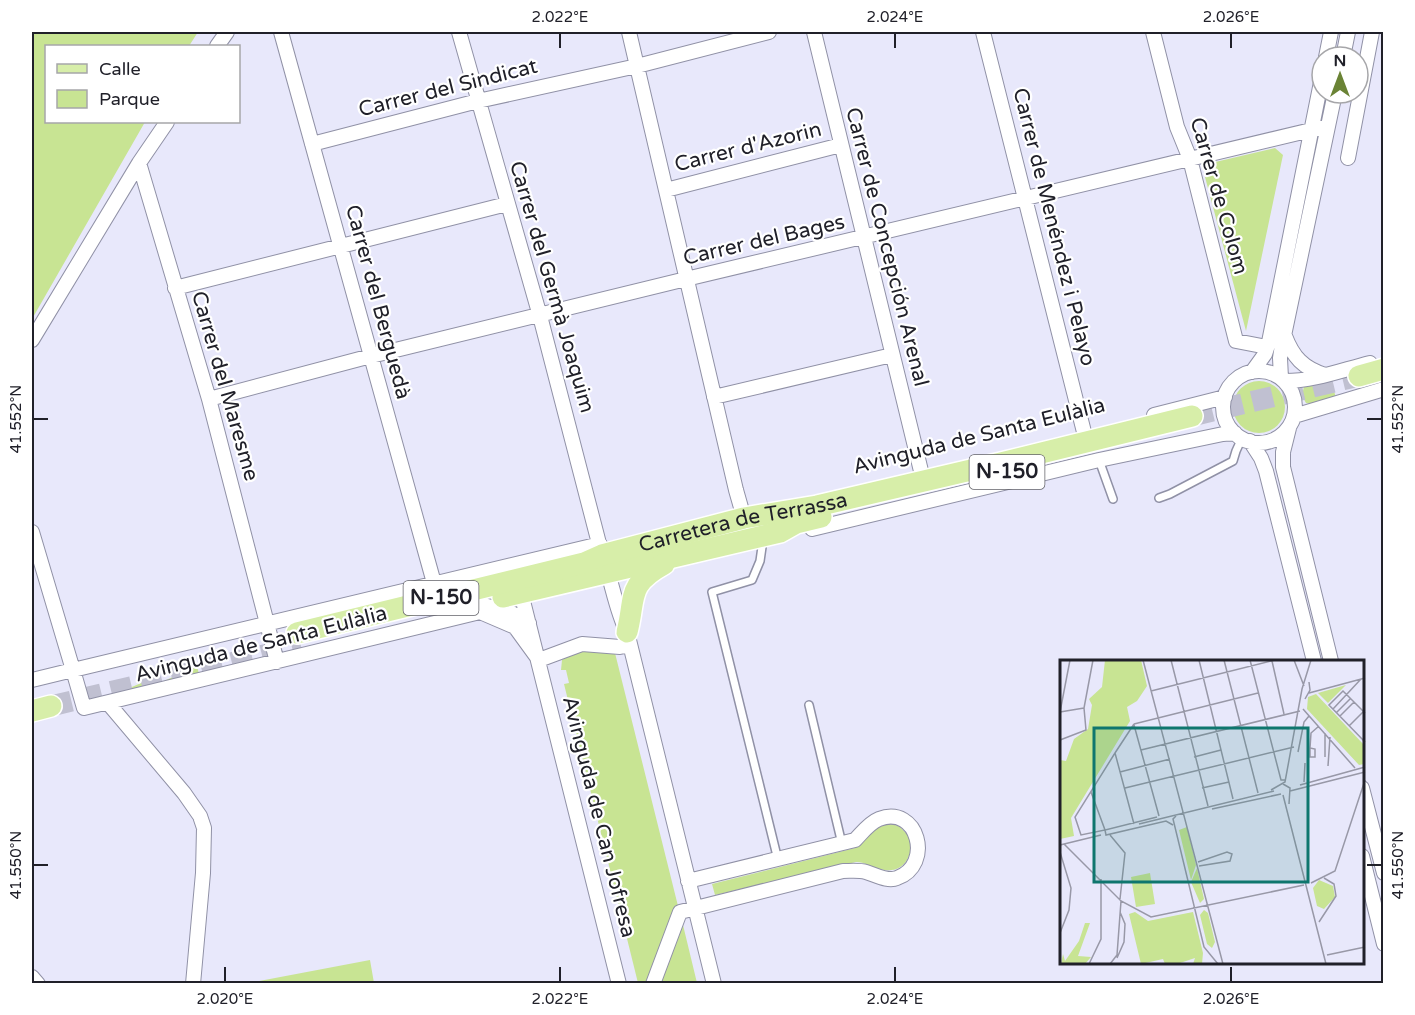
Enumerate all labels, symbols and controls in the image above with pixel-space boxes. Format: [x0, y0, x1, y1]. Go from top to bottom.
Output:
text: 2.022°E [532, 8, 588, 26]
text: 2.024°E [867, 8, 923, 26]
text: 2.026°E [1203, 8, 1259, 26]
legend [45, 45, 240, 123]
north arrow [1310, 45, 1370, 105]
text: N [1334, 51, 1346, 71]
street label: Carrer del Sindicat [356, 54, 540, 122]
text: Calle [99, 58, 141, 80]
street label: Carrer de Menéndez i Pelayo [1007, 85, 1101, 369]
text: Parque [99, 88, 160, 110]
street label: Carrer de Concepción Arenal [840, 105, 934, 389]
street label: Carrer de Colom [1185, 114, 1253, 278]
street label: Carrer d'Azorin [672, 117, 824, 177]
street label: Carrer del Germà Joaquim [504, 158, 600, 416]
street label: Carrer del Berguedà [340, 202, 416, 402]
street label: Carrer del Bages [681, 209, 847, 271]
street label: Carrer del Maresme [186, 288, 264, 484]
text: 41.552°N [7, 385, 25, 453]
text: 41.552°N [1389, 385, 1407, 453]
street label: Avinguda de Santa Eulàlia [850, 393, 1108, 479]
road number: N-150 [970, 455, 1044, 489]
street label: Carretera de Terrassa [636, 487, 850, 557]
road number: N-150 [404, 581, 478, 615]
street label: Avinguda de Santa Eulàlia [132, 601, 390, 687]
inset map [1060, 660, 1364, 964]
street label: Avinguda de Can Jofresa [557, 694, 641, 940]
text: 41.550°N [7, 831, 25, 899]
text: 41.550°N [1389, 831, 1407, 899]
text: 2.020°E [197, 990, 253, 1008]
text: 2.022°E [532, 990, 588, 1008]
text: 2.024°E [867, 990, 923, 1008]
text: 2.026°E [1203, 990, 1259, 1008]

